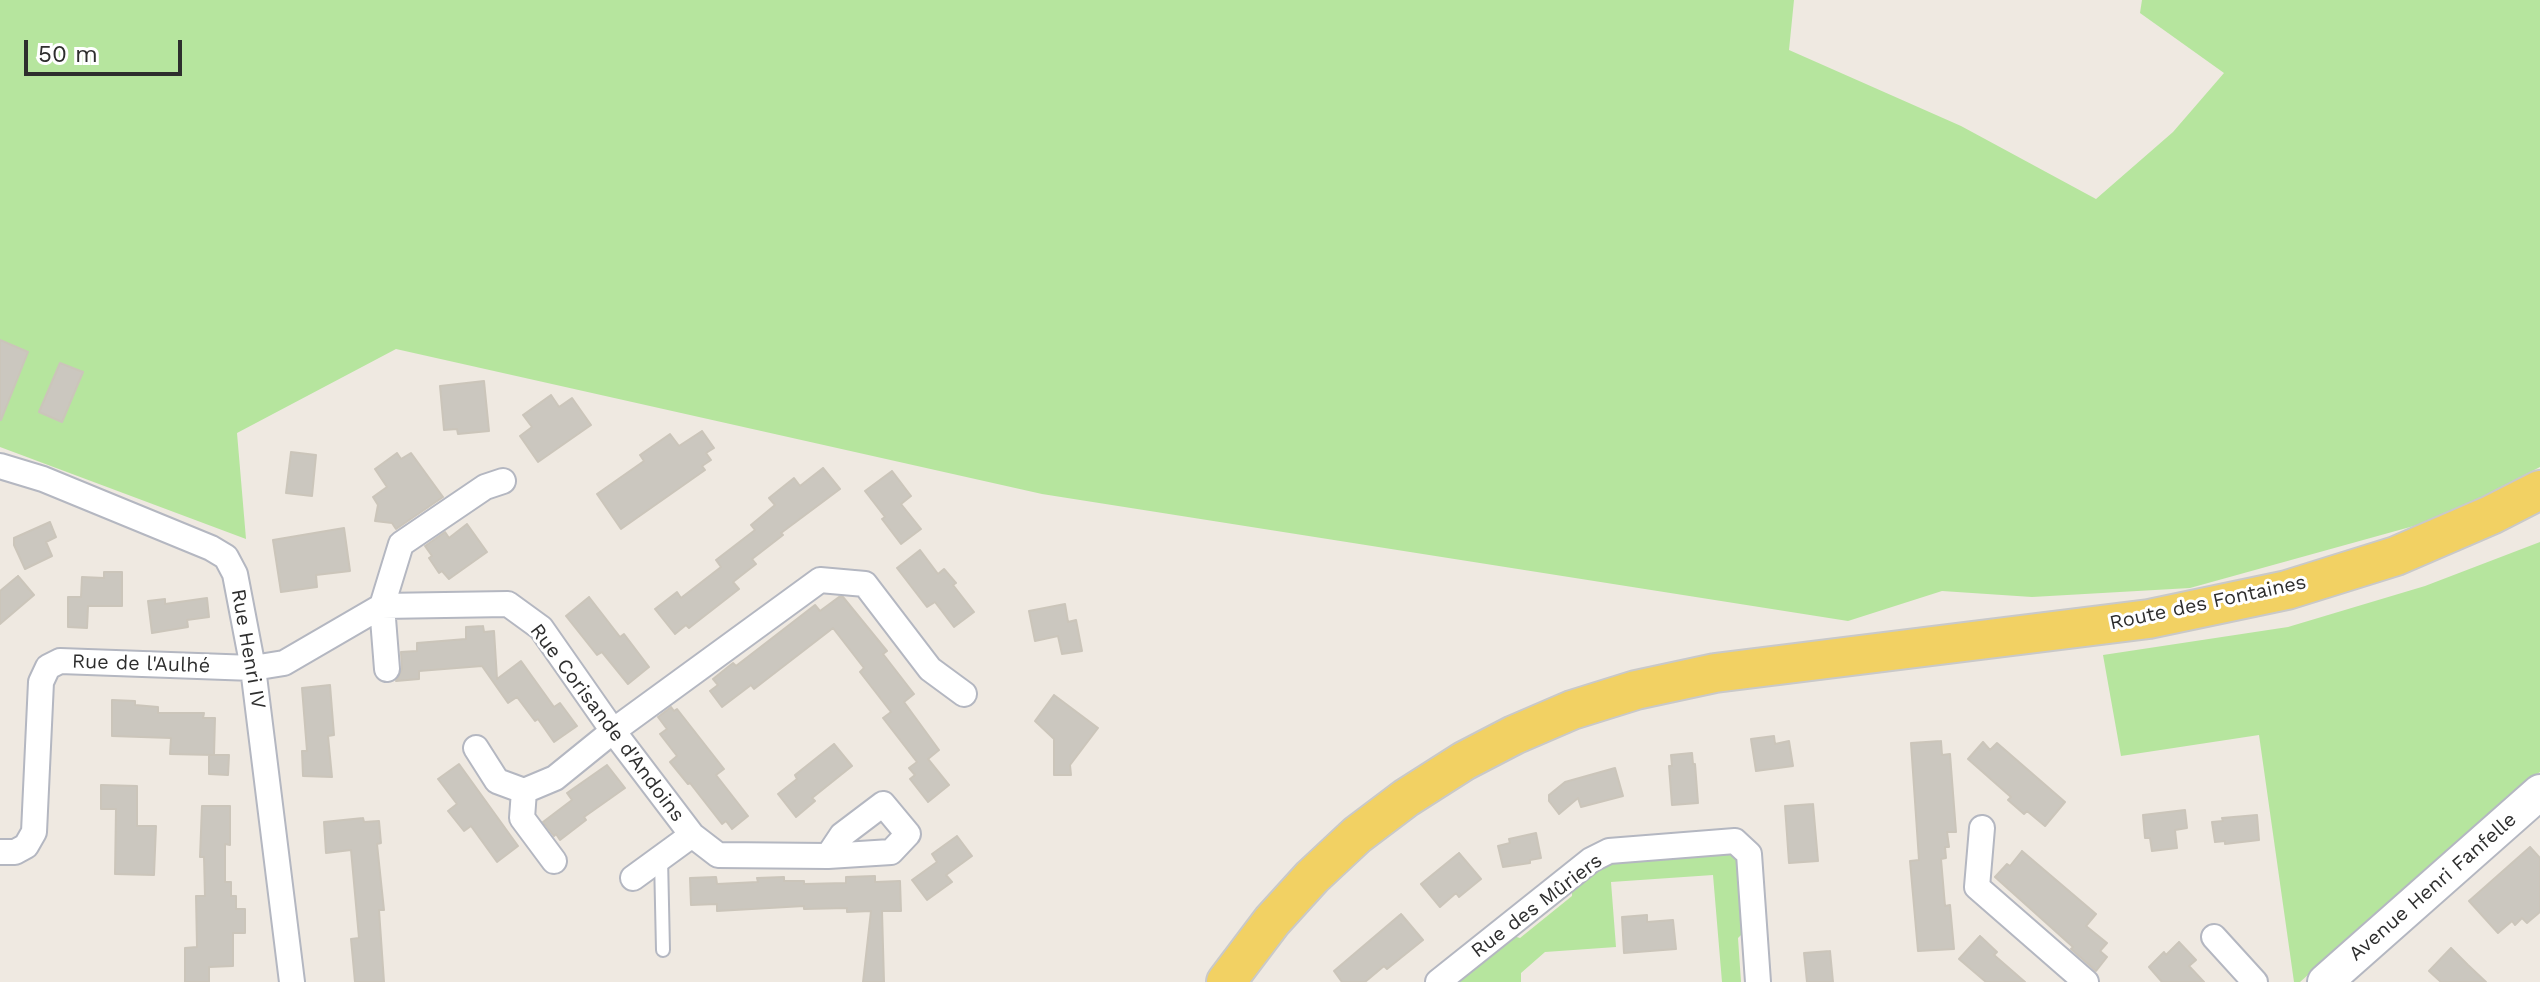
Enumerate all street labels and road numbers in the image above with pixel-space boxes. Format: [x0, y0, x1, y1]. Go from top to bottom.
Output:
street label: Route des Fontaines [2108, 570, 2308, 636]
street label: Rue Henri IV [226, 587, 270, 711]
street label: Rue Corisande d'Andoins [525, 619, 689, 827]
street label: Rue de l'Aulhé [71, 650, 211, 678]
street label: Avenue Henri Fanfelle [2344, 808, 2522, 966]
street label: Rue des Mûriers [1467, 849, 1607, 963]

